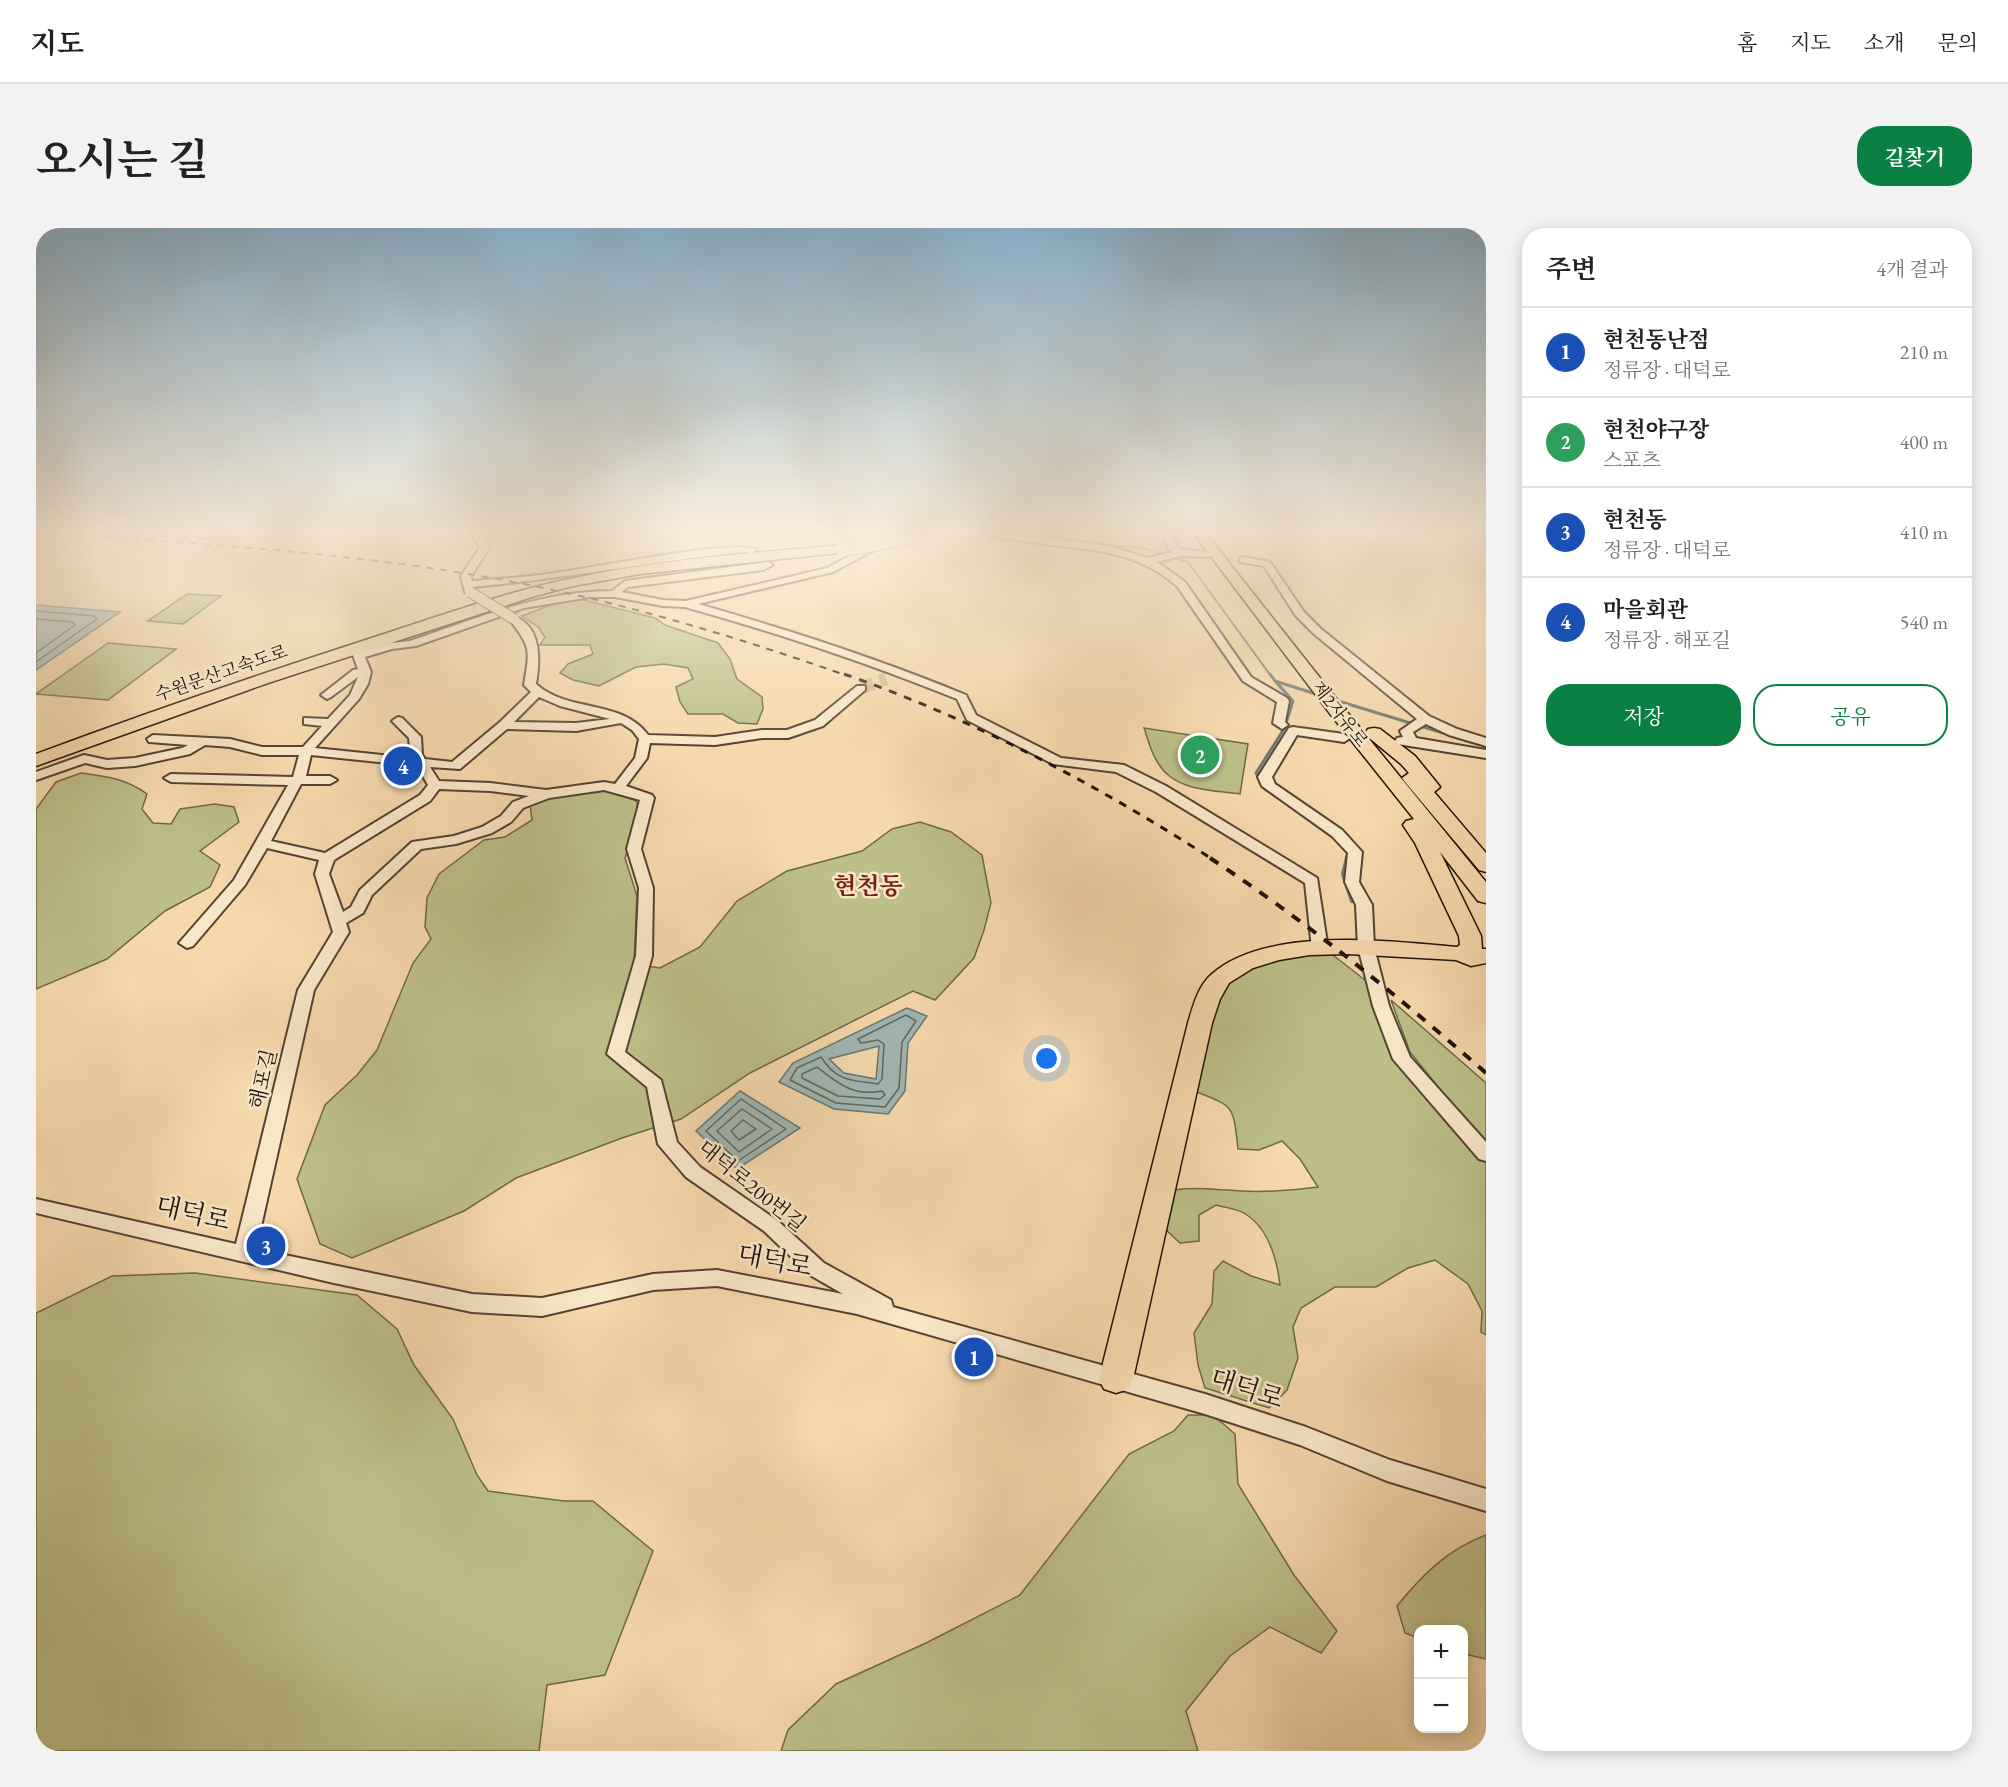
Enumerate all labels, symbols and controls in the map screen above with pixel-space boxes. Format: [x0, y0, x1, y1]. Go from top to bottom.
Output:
text: 지도 [30, 25, 84, 61]
text: 홈 [1737, 29, 1757, 56]
text: 지도 [1790, 29, 1831, 56]
text: 소개 [1864, 29, 1904, 56]
text: 문의 [1937, 29, 1978, 56]
button: 길찾기 [1857, 126, 1972, 186]
text: 오시는 길 [36, 132, 208, 187]
text: 주변 [1546, 252, 1596, 286]
text: 4개 결과 [1876, 256, 1948, 282]
text: 현천동난점 [1603, 325, 1709, 354]
text: 1 [1560, 339, 1571, 365]
text: 210 m [1900, 339, 1948, 365]
text: 정류장 · 대덕로 [1603, 357, 1731, 383]
text: 현천야구장 [1603, 415, 1709, 444]
text: 2 [1560, 429, 1571, 455]
text: 400 m [1900, 429, 1948, 455]
text: 스포츠 [1603, 447, 1661, 473]
text: 현천동 [1603, 505, 1667, 534]
text: 3 [1560, 519, 1571, 545]
text: 410 m [1900, 519, 1948, 545]
text: 정류장 · 대덕로 [1603, 537, 1731, 563]
text: 마을회관 [1603, 595, 1688, 624]
text: 4 [1560, 609, 1571, 635]
text: 540 m [1900, 609, 1948, 635]
text: 정류장 · 해포길 [1603, 627, 1731, 653]
street label: 수원문산고속도로 [151, 639, 290, 706]
street label: 제2자유로 [1307, 676, 1374, 752]
button: 저장 [1546, 684, 1741, 746]
button: 공유 [1753, 684, 1948, 746]
pin: 2 [1180, 732, 1220, 778]
pin: 4 [384, 744, 422, 788]
district label: 현천동 [833, 870, 903, 901]
your location [1032, 1044, 1061, 1073]
street label: 해포길 [243, 1046, 283, 1112]
street label: 대덕로200번길 [693, 1134, 812, 1238]
street label: 대덕로 [152, 1188, 234, 1238]
pin: 3 [246, 1224, 286, 1268]
street label: 대덕로 [735, 1236, 815, 1284]
pin: 1 [954, 1334, 994, 1380]
street label: 대덕로 [1206, 1360, 1288, 1416]
map controls [1414, 1625, 1468, 1733]
button: + [1414, 1625, 1468, 1679]
button: − [1414, 1679, 1468, 1733]

